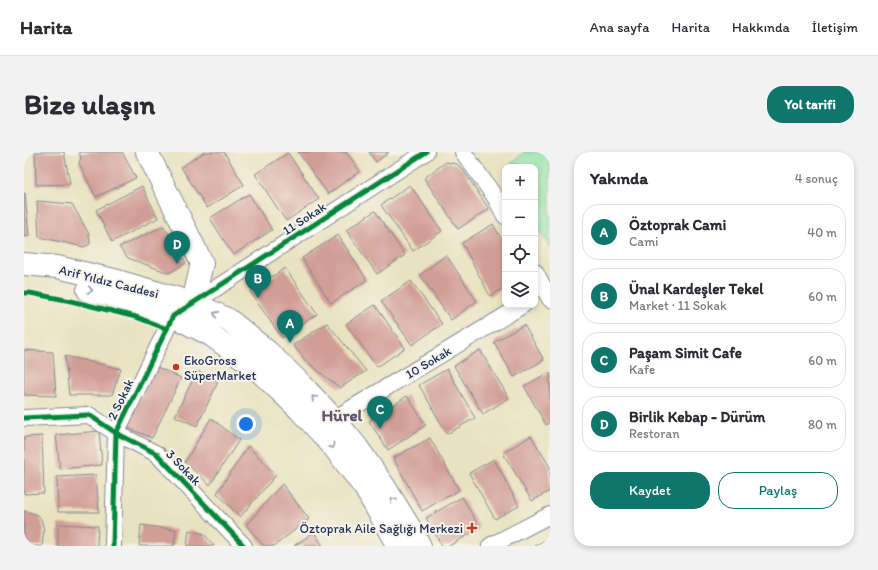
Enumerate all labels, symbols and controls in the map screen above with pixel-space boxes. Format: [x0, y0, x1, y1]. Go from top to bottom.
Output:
text: Harita [20, 16, 72, 39]
text: Ana sayfa [590, 19, 649, 36]
text: Harita [671, 19, 710, 36]
text: Hakkında [732, 19, 790, 36]
text: İletişim [812, 19, 858, 36]
button: Yol tarifi [767, 86, 854, 123]
text: Bize ulaşın [24, 87, 155, 121]
map controls [502, 164, 538, 308]
button: + [502, 164, 538, 200]
text: Yakında [590, 168, 648, 188]
text: 4 sonuç [795, 171, 838, 186]
street label: 11 Sokak [280, 199, 329, 238]
button: − [502, 200, 538, 236]
text: Öztoprak Cami [629, 216, 726, 234]
text: A [600, 225, 608, 240]
text: 40 m [807, 225, 837, 240]
pin: D [164, 231, 190, 264]
text: Cami [629, 234, 658, 249]
button: locate [502, 236, 538, 272]
street label: Arif Yıldız Caddesi [57, 262, 160, 301]
pin: B [245, 265, 271, 298]
button: layers [502, 272, 538, 308]
text: Ünal Kardeşler Tekel [629, 280, 763, 298]
one-way arrow [86, 285, 93, 294]
text: B [600, 289, 608, 304]
text: 60 m [808, 289, 837, 304]
text: Market · 11 Sokak [629, 298, 727, 313]
pin: A [277, 310, 303, 343]
one-way arrow [212, 311, 220, 319]
street label: 10 Sokak [403, 343, 454, 382]
text: Paşam Simit Cafe [629, 344, 742, 362]
place label: EkoGross SüperMarket [184, 353, 257, 383]
text: C [600, 353, 608, 368]
text: 60 m [808, 353, 837, 368]
marker: EkoGross SüperMarket [171, 362, 181, 372]
text: Kafe [629, 362, 655, 377]
street label: 2 Sokak [104, 376, 137, 422]
one-way arrow [311, 395, 319, 403]
pin: C [367, 396, 393, 429]
district label: Hürel [322, 405, 363, 425]
text: Birlik Kebap - Dürüm [629, 408, 765, 426]
your location [236, 414, 256, 434]
text: D [600, 417, 608, 432]
text: 80 m [808, 417, 837, 432]
text: Restoran [629, 426, 679, 441]
one-way arrow [327, 441, 334, 448]
street label: 3 Sokak [163, 446, 204, 489]
button: Kaydet [590, 472, 710, 509]
button: Paylaş [718, 472, 838, 509]
one-way arrow [391, 497, 398, 504]
place label: Öztoprak Aile Sağlığı Merkezi [300, 521, 463, 536]
marker: Öztoprak Aile Sağlığı Merkezi [466, 522, 478, 534]

